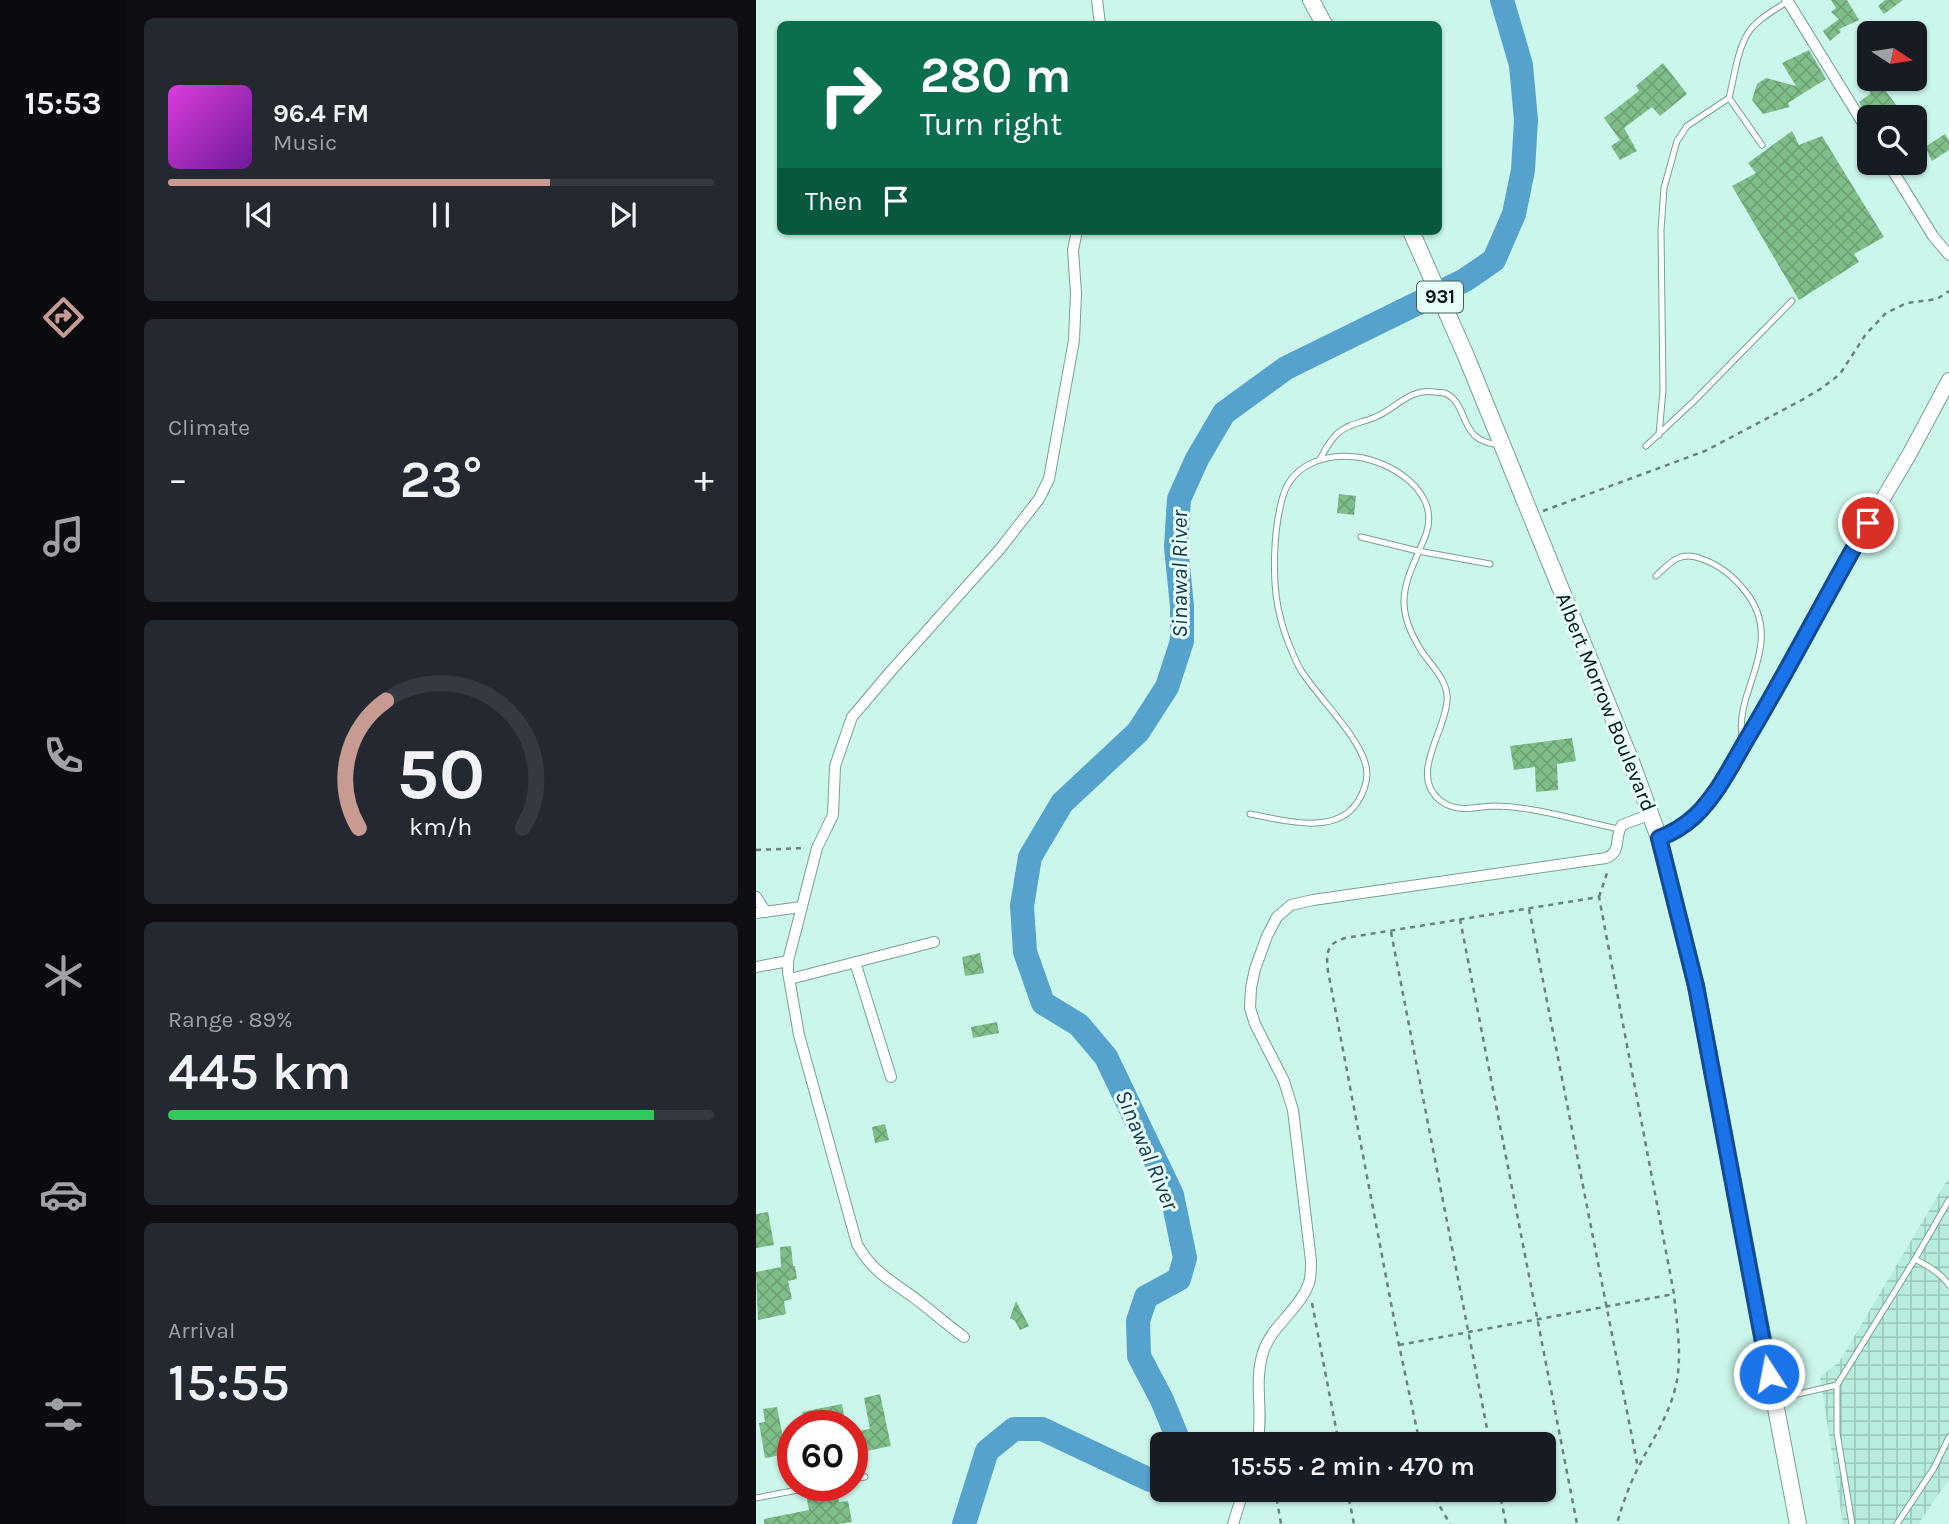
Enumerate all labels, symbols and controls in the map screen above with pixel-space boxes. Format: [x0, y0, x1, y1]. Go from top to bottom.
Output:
north arrow [1857, 21, 1927, 91]
map controls [1857, 21, 1927, 175]
text: 280 m [920, 47, 1071, 104]
icon: right [805, 49, 896, 140]
text: 15:53 [24, 85, 102, 122]
text: 96.4 FM [273, 98, 369, 129]
button: search [1857, 105, 1927, 175]
text: Turn right [920, 106, 1062, 143]
text: Music [273, 129, 337, 156]
icon: arrive [877, 182, 915, 220]
text: Then [805, 186, 863, 217]
icon: previous [240, 196, 278, 234]
icon: pause [422, 196, 460, 234]
icon: next [604, 196, 642, 234]
road number: 931 [1417, 282, 1463, 312]
icon: directions [39, 293, 88, 342]
text: Climate [168, 414, 250, 441]
text: 23° [400, 449, 482, 510]
text: − [168, 457, 188, 502]
text: + [694, 457, 714, 502]
pin [1838, 493, 1898, 553]
icon: arrive [1849, 504, 1887, 542]
water label: Sinawal River [1166, 509, 1193, 638]
icon: music [39, 512, 88, 561]
street label: Albert Morrow Boulevard [1551, 589, 1661, 815]
icon: phone [39, 731, 88, 780]
text: 50 [397, 731, 485, 816]
text: km/h [409, 812, 473, 841]
icon: climate [39, 951, 88, 1000]
text: Range · 89% [168, 1006, 293, 1033]
text: 445 km [168, 1041, 351, 1102]
water label: Sinawal River [1110, 1086, 1185, 1215]
icon: car [39, 1170, 88, 1219]
text: Arrival [168, 1317, 235, 1344]
position arrow [1732, 1337, 1806, 1411]
text: 15:55 [168, 1352, 290, 1413]
icon: filters [39, 1390, 88, 1439]
speed limit sign: 60 [777, 1410, 868, 1501]
text: 15:55 · 2 min · 470 m [1231, 1451, 1475, 1482]

